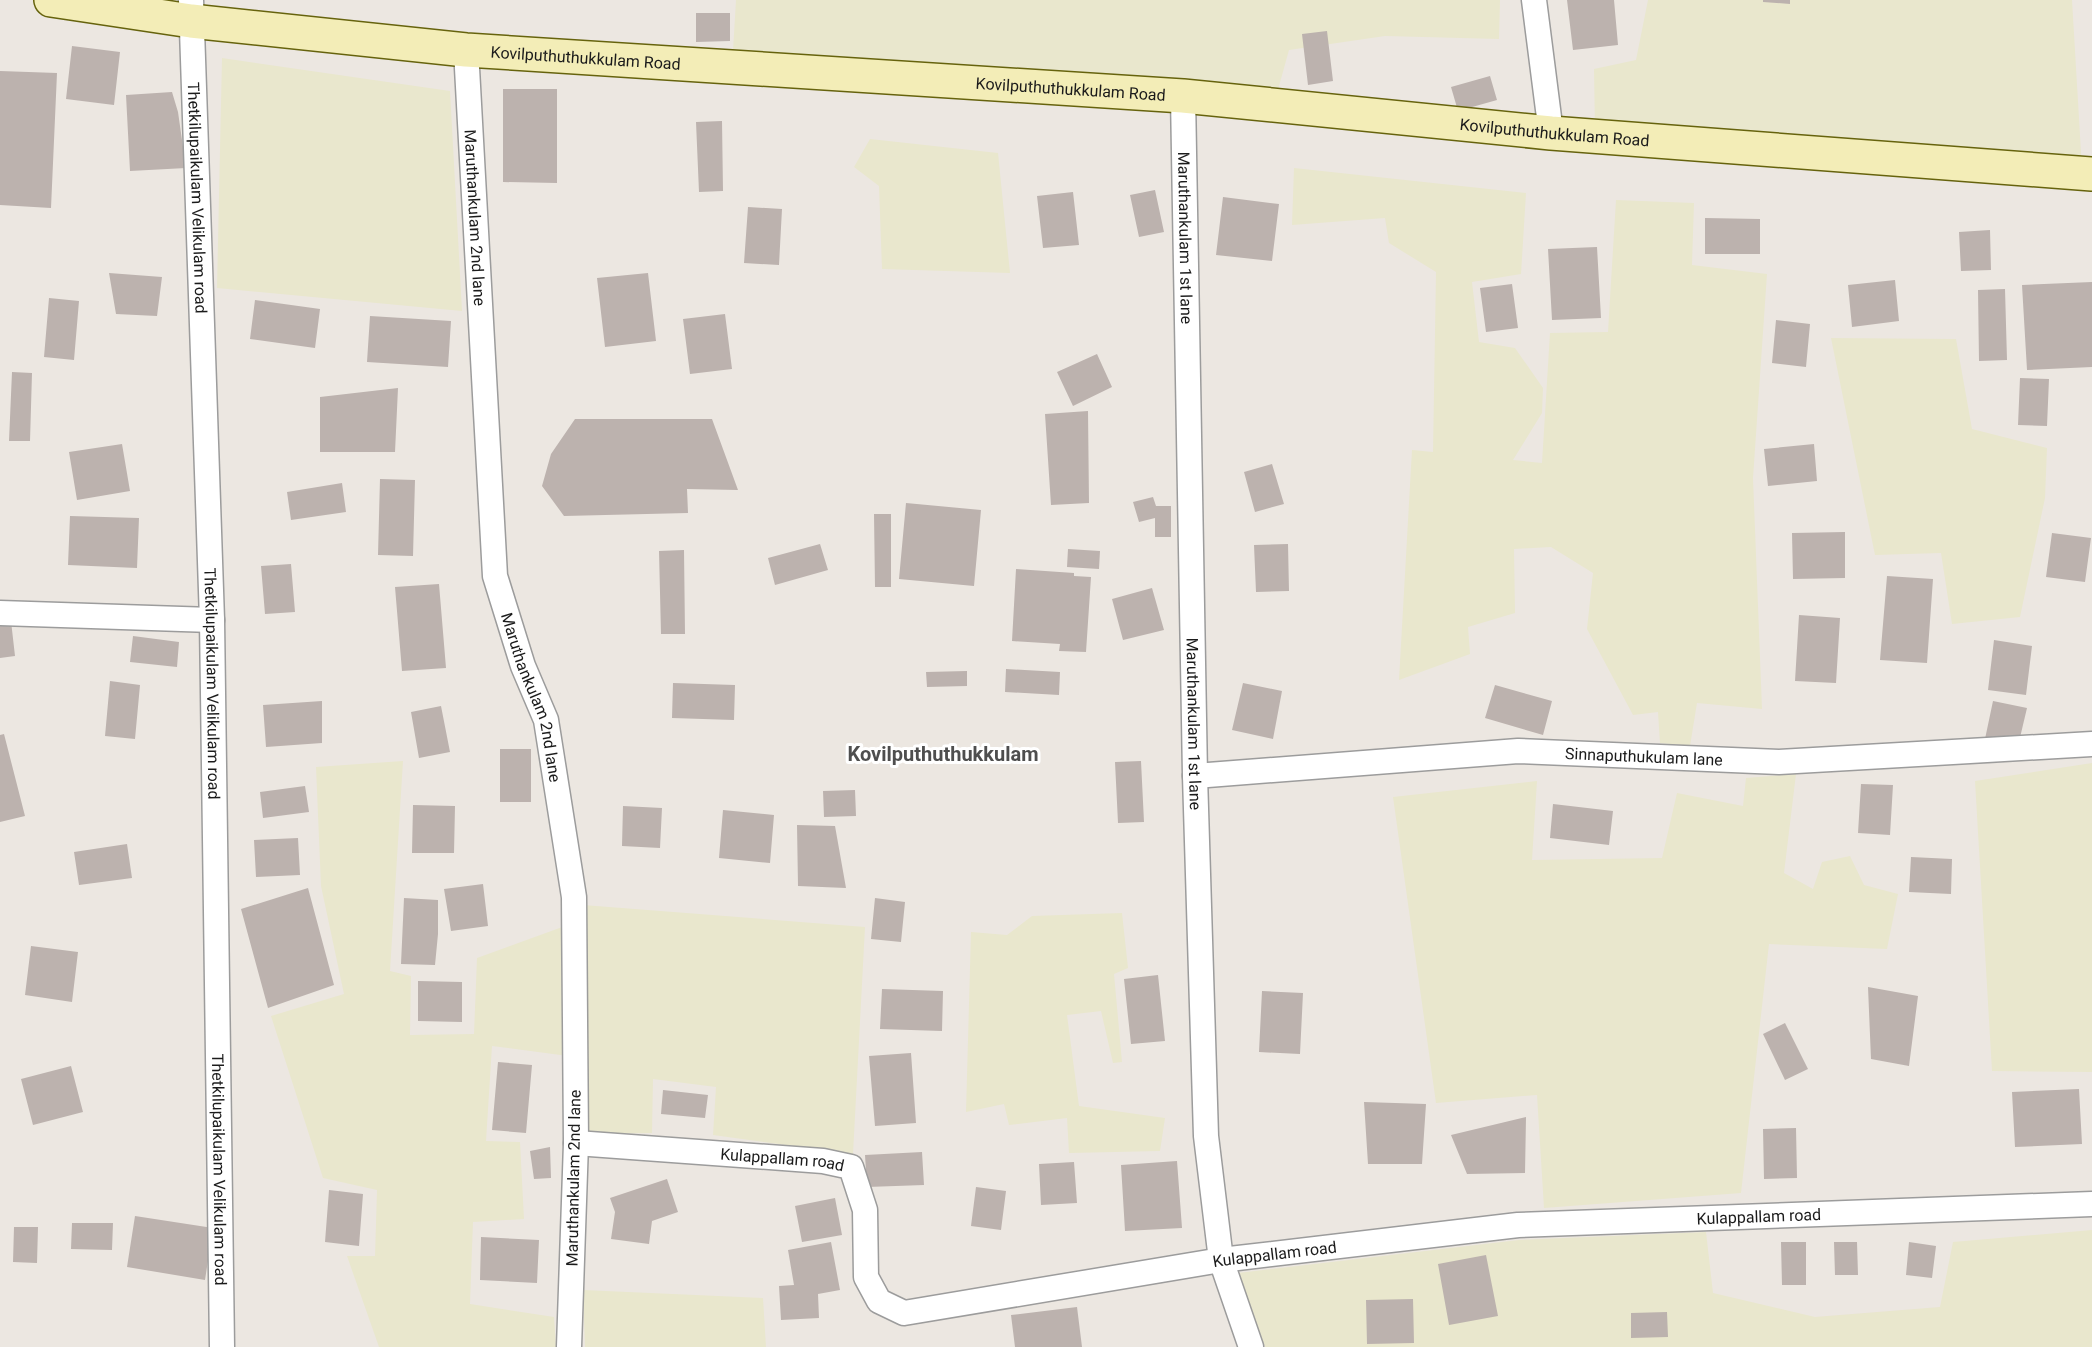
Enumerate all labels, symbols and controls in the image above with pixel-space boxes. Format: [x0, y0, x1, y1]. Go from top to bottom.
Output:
street label: Kovilputhuthukkulam Road [490, 43, 681, 74]
street label: Kovilputhuthukkulam Road [975, 74, 1166, 105]
street label: Thetkilupaikulam Velikulam road [184, 82, 211, 314]
street label: Kovilputhuthukkulam Road [1459, 115, 1650, 150]
street label: Maruthankulam 2nd lane [460, 129, 489, 307]
street label: Maruthankulam 1st lane [1174, 152, 1196, 324]
street label: Thetkilupaikulam Velikulam road [200, 568, 223, 800]
street label: Maruthankulam 2nd lane [497, 610, 565, 783]
street label: Maruthankulam 1st lane [1183, 638, 1205, 810]
district label: Kovilputhuthukkulam [848, 742, 1039, 766]
street label: Sinnaputhukulam lane [1565, 744, 1723, 770]
street label: Thetkilupaikulam Velikulam road [208, 1054, 230, 1286]
street label: Maruthankulam 2nd lane [562, 1089, 585, 1267]
street label: Kulappallam road [720, 1145, 846, 1175]
street label: Kulappallam road [1696, 1205, 1821, 1228]
street label: Kulappallam road [1211, 1237, 1338, 1271]

